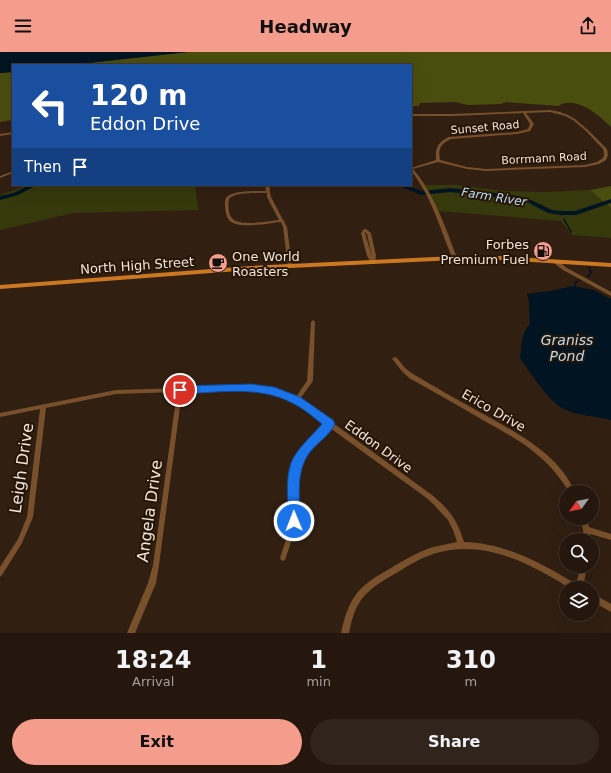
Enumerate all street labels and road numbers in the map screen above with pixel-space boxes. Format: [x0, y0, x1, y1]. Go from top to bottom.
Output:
street label: Sunset Road [450, 118, 520, 137]
street label: Borrmann Road [501, 150, 587, 167]
street label: North High Street [80, 254, 194, 277]
street label: Erico Drive [459, 386, 528, 435]
street label: Eddon Drive [342, 417, 415, 476]
street label: Leigh Drive [6, 422, 37, 514]
street label: Angela Drive [133, 459, 166, 563]

